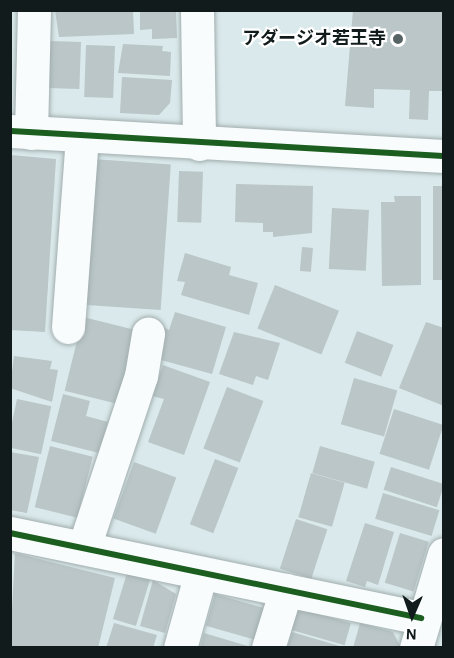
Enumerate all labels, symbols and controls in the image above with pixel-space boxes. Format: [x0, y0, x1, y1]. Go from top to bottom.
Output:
place label: アダージオ若王寺 [242, 28, 386, 50]
marker: アダージオ若王寺 [391, 32, 405, 46]
north arrow [382, 586, 442, 646]
text: N [406, 626, 417, 642]

